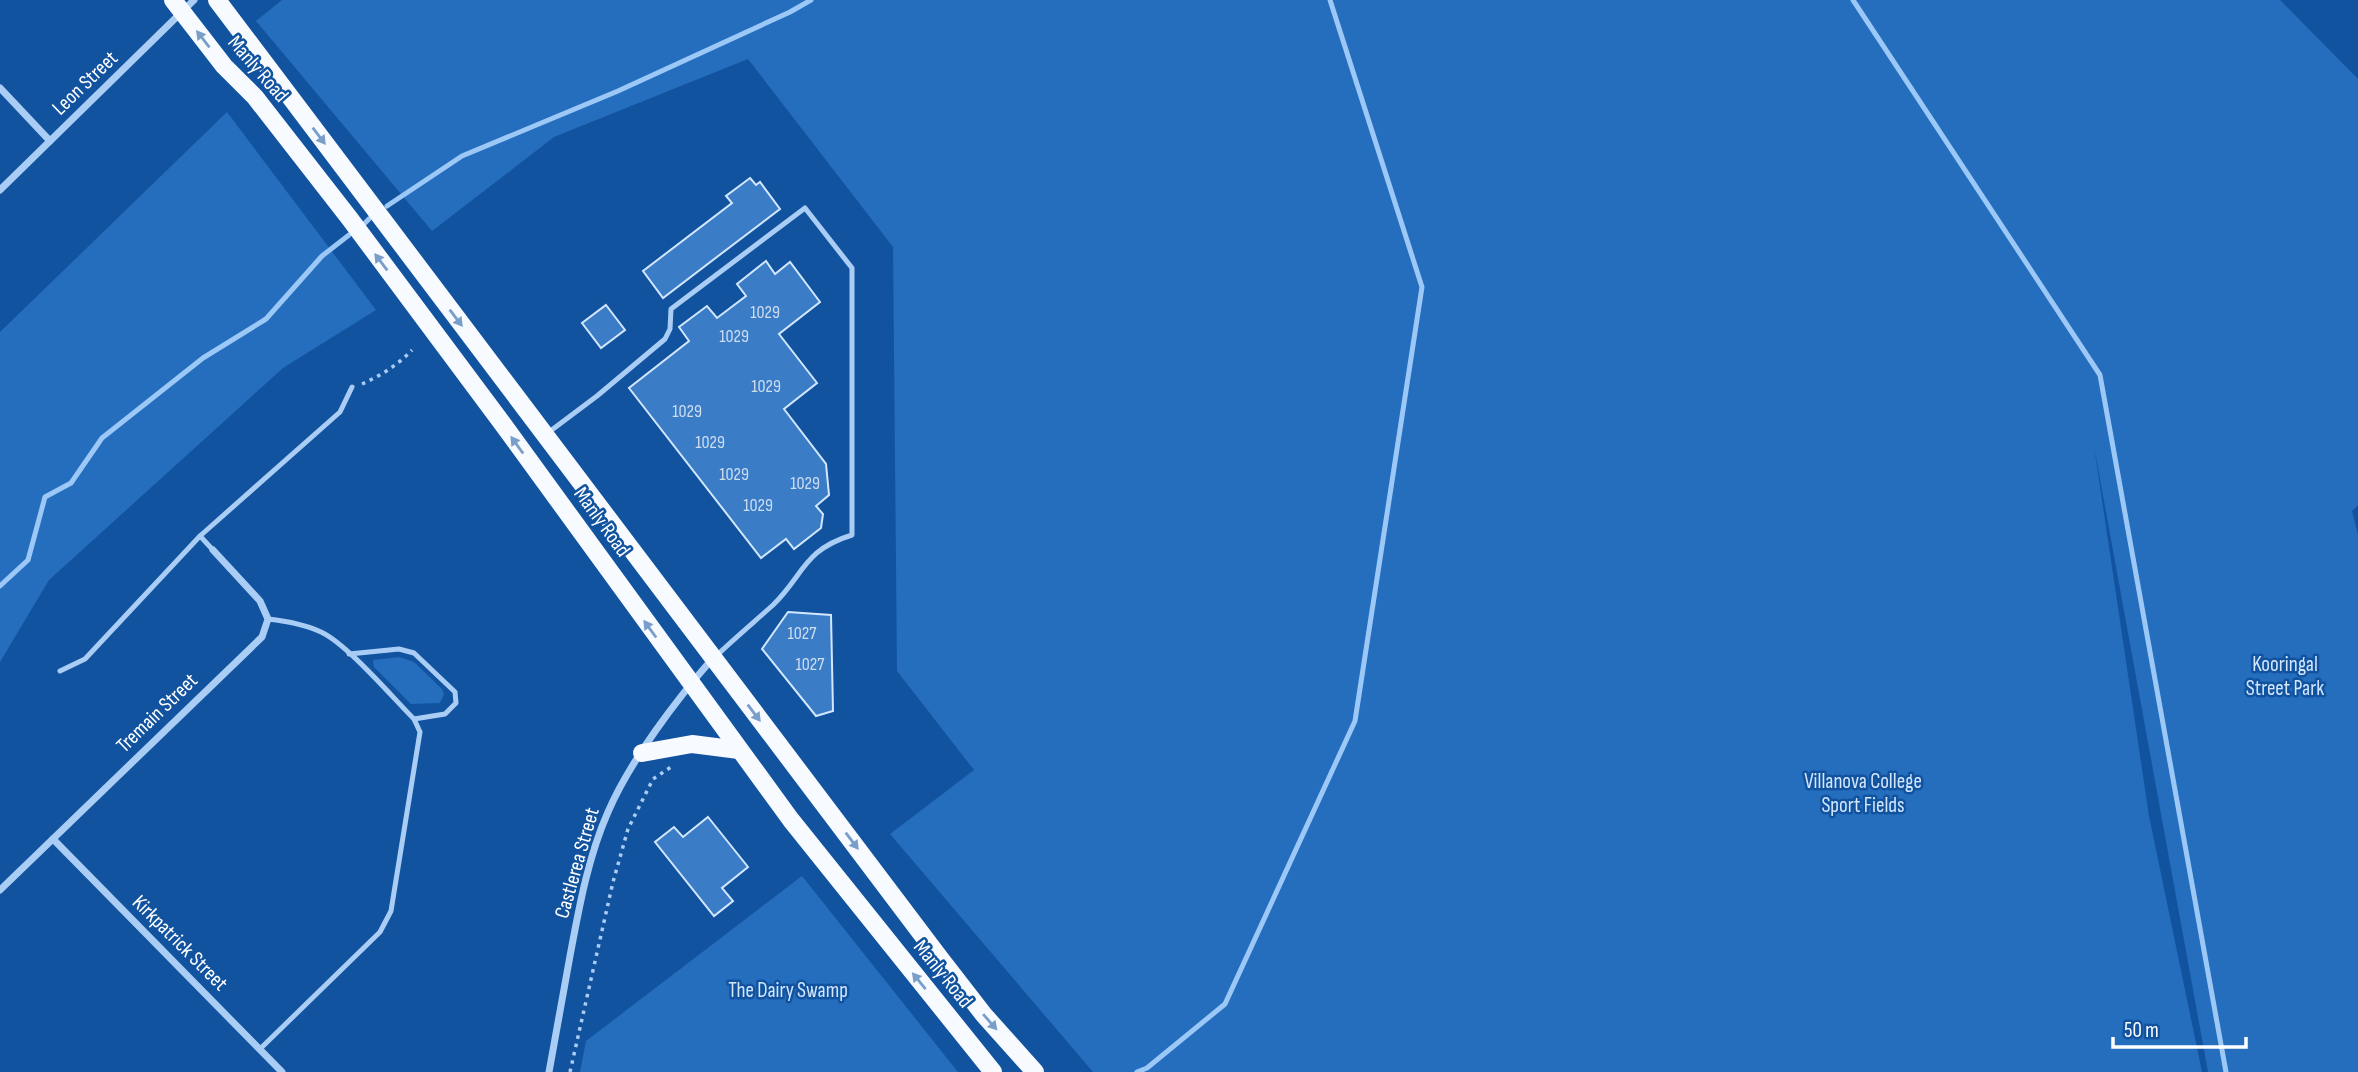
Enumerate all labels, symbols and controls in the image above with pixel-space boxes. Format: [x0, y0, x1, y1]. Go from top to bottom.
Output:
one-way arrow [196, 30, 211, 48]
street label: Manly Road [222, 31, 294, 107]
street label: Leon Street [47, 46, 123, 120]
one-way arrow [311, 127, 325, 145]
one-way arrow [375, 253, 389, 271]
house number: 1029 [750, 302, 780, 323]
one-way arrow [448, 308, 463, 326]
house number: 1029 [719, 326, 749, 347]
house number: 1029 [751, 376, 781, 397]
house number: 1029 [672, 401, 702, 422]
house number: 1029 [695, 432, 725, 453]
one-way arrow [510, 435, 524, 454]
house number: 1029 [719, 464, 749, 485]
house number: 1029 [790, 473, 820, 494]
street label: Manly Road [568, 482, 636, 562]
house number: 1029 [743, 495, 773, 516]
one-way arrow [644, 620, 658, 638]
house number: 1027 [788, 623, 817, 644]
park label: Kooringal Street Park [2246, 652, 2324, 701]
house number: 1027 [796, 654, 825, 675]
street label: Tremain Street [111, 668, 203, 758]
one-way arrow [747, 703, 762, 721]
park label: Villanova College Sport Fields [1804, 769, 1922, 818]
street label: Castlerea Street [549, 805, 605, 921]
one-way arrow [844, 832, 858, 850]
street label: Kirkpatrick Street [127, 890, 233, 996]
street label: Manly Road [908, 935, 978, 1013]
one-way arrow [912, 972, 927, 990]
park label: The Dairy Swamp [728, 978, 848, 1003]
scale bar [2113, 1006, 2246, 1050]
one-way arrow [982, 1013, 997, 1030]
text: 50 m [2124, 1018, 2159, 1043]

